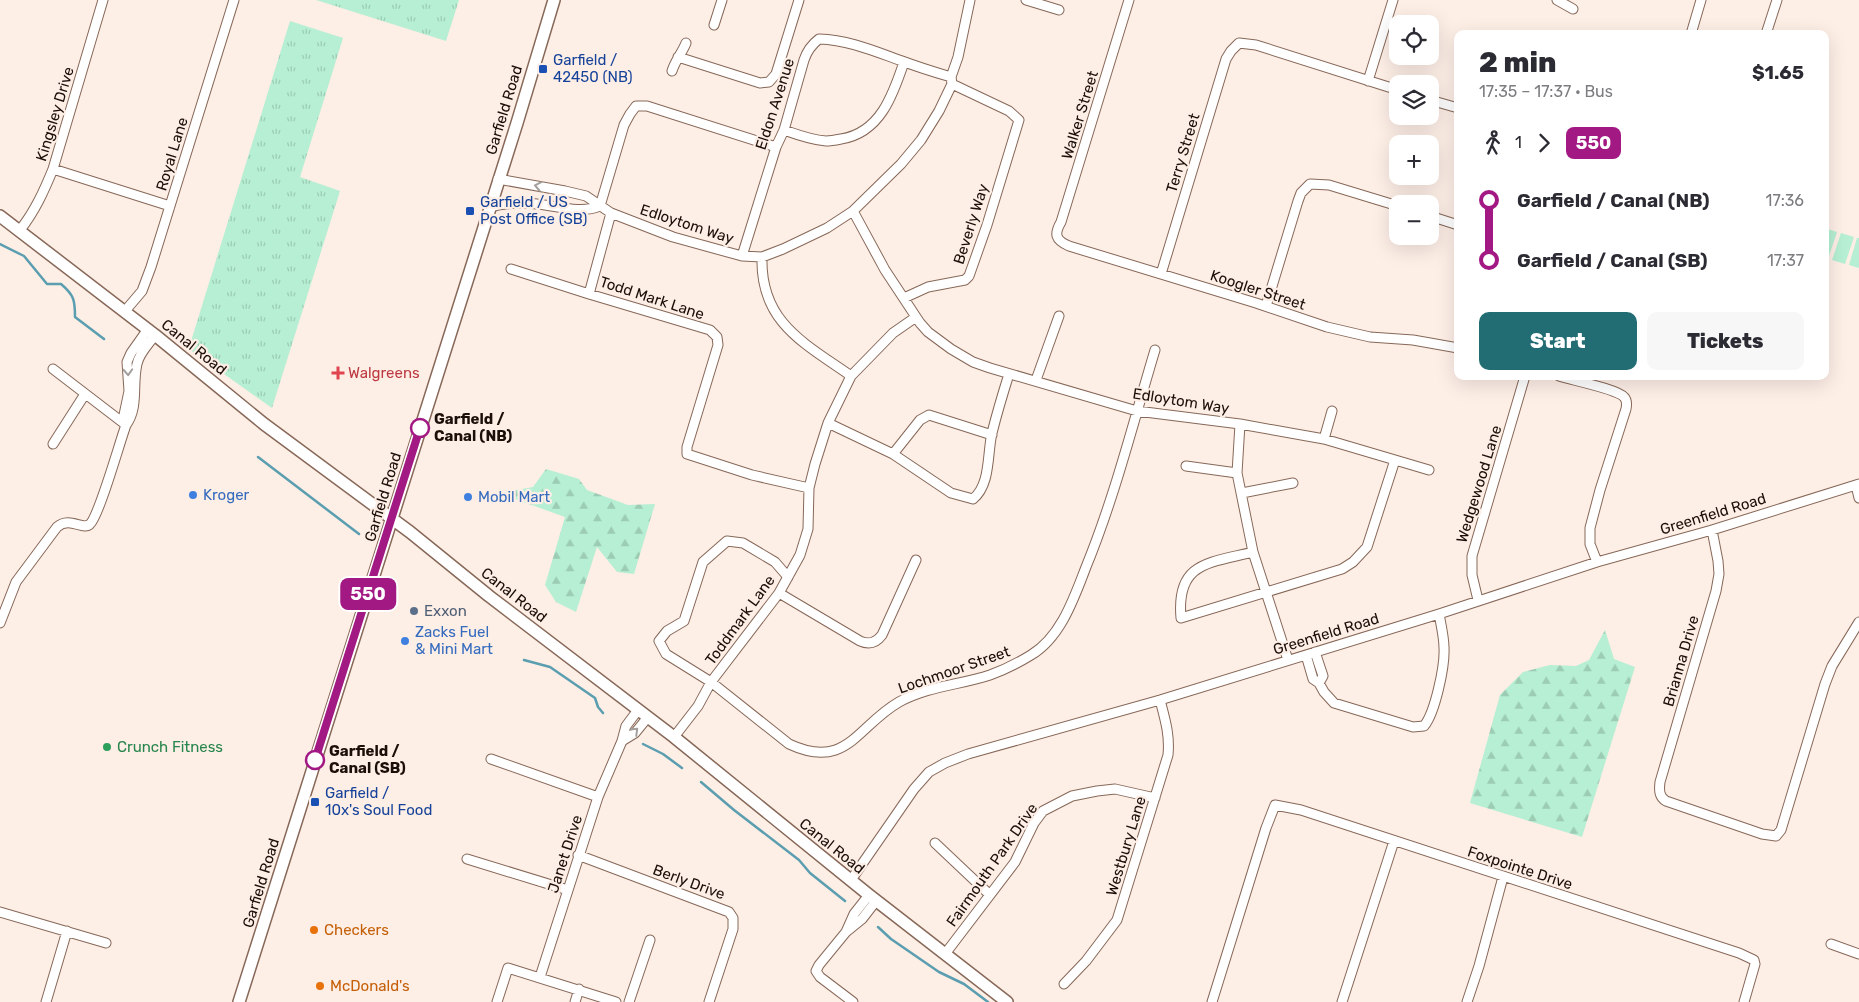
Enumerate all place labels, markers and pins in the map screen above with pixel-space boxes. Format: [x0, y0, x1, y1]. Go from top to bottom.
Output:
place label: Garfield / 42450 (NB) [553, 51, 633, 86]
marker: Garfield / 42450 (NB) [537, 63, 549, 75]
place label: Garfield / US Post Office (SB) [480, 193, 587, 228]
marker: Garfield / US Post Office (SB) [464, 205, 476, 217]
place label: Walgreens [348, 364, 420, 382]
marker: Walgreens [332, 367, 344, 379]
place label: Garfield / Canal (NB) [434, 410, 513, 445]
marker: Garfield / Canal (NB) [410, 418, 430, 438]
place label: Kroger [203, 486, 250, 504]
place label: Mobil Mart [478, 488, 550, 506]
marker: Kroger [187, 489, 199, 501]
marker: Mobil Mart [462, 491, 474, 503]
place label: Exxon [424, 602, 467, 620]
marker: Exxon [408, 605, 420, 617]
place label: Zacks Fuel & Mini Mart [415, 623, 493, 658]
marker: Zacks Fuel & Mini Mart [399, 635, 411, 647]
place label: Crunch Fitness [117, 738, 223, 756]
marker: Crunch Fitness [101, 741, 113, 753]
place label: Garfield / Canal (SB) [329, 742, 406, 777]
marker: Garfield / Canal (SB) [305, 750, 325, 770]
place label: Garfield / 10x's Soul Food [325, 784, 432, 819]
marker: Garfield / 10x's Soul Food [309, 796, 321, 808]
place label: Checkers [324, 921, 389, 939]
marker: Checkers [308, 924, 320, 936]
place label: McDonald's [330, 977, 410, 995]
marker: McDonald's [314, 980, 326, 992]

